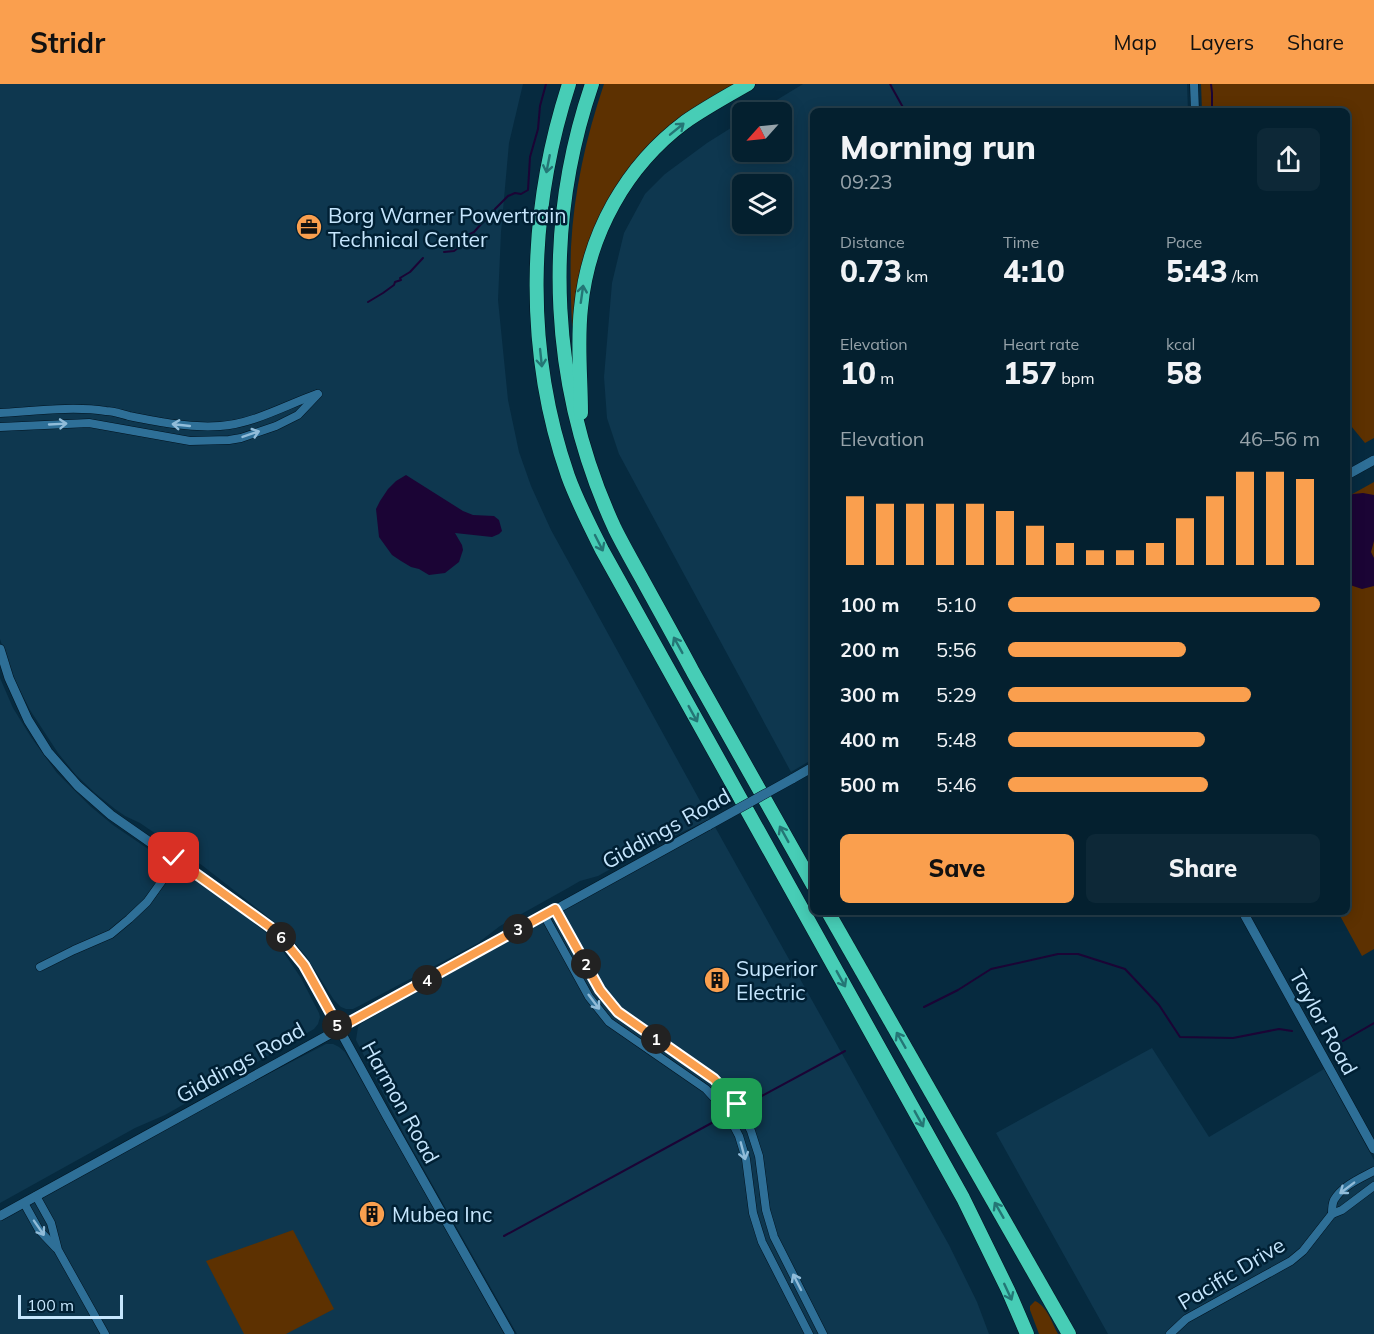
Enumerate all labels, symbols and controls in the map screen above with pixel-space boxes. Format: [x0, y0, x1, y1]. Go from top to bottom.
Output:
text: Stridr [30, 25, 105, 60]
text: Map [1114, 29, 1157, 55]
text: Layers [1190, 29, 1254, 55]
text: Share [1287, 29, 1344, 55]
north arrow [732, 102, 792, 162]
map controls [732, 102, 792, 234]
one-way arrow [669, 122, 684, 136]
text: Morning run [840, 126, 1036, 167]
button: share [1257, 128, 1320, 191]
one-way arrow [542, 153, 553, 173]
text: 09:23 [840, 169, 893, 194]
button: layers [732, 174, 792, 234]
place label: Borg Warner Powertrain Technical Center [328, 202, 567, 252]
office icon: Borg Warner Powertrain Technical Center [294, 212, 324, 242]
text: Distance [840, 232, 905, 252]
text: Time [1003, 232, 1039, 252]
text: Pace [1166, 232, 1202, 252]
text: 0.73 [840, 252, 902, 290]
text: 4:10 [1003, 252, 1065, 290]
text: 5:43 [1166, 252, 1228, 290]
text: km [902, 266, 928, 286]
text: /km [1228, 266, 1259, 286]
one-way arrow [577, 285, 588, 304]
text: Elevation [840, 334, 908, 354]
text: Heart rate [1003, 334, 1079, 354]
text: kcal [1166, 334, 1195, 354]
one-way arrow [536, 348, 547, 367]
text: 10 [840, 354, 876, 392]
text: 157 [1003, 354, 1057, 392]
text: 58 [1166, 354, 1202, 392]
text: m [876, 368, 894, 388]
text: bpm [1057, 368, 1094, 388]
one-way arrow [48, 419, 68, 430]
one-way arrow [172, 419, 192, 430]
text: Elevation [840, 426, 925, 451]
text: 46–56 m [1239, 426, 1320, 451]
one-way arrow [241, 428, 260, 439]
one-way arrow [593, 534, 605, 552]
text: 100 m [840, 592, 899, 617]
text: 5:10 [936, 592, 977, 617]
one-way arrow [672, 637, 684, 654]
text: 200 m [840, 637, 899, 662]
text: 5:56 [936, 637, 977, 662]
text: 300 m [840, 682, 899, 707]
text: 5:29 [936, 682, 977, 707]
one-way arrow [688, 704, 699, 722]
text: 400 m [840, 727, 899, 752]
text: 5:48 [936, 727, 977, 752]
text: 500 m [840, 772, 899, 797]
text: 5:46 [936, 772, 977, 797]
street label: Giddings Road [597, 782, 735, 874]
one-way arrow [778, 826, 790, 843]
pin [148, 832, 199, 883]
button: Save [840, 834, 1074, 903]
button: Share [1086, 834, 1320, 903]
icon: check [157, 841, 190, 874]
pin: 3 [503, 914, 533, 944]
text: 3 [513, 919, 523, 939]
pin: 6 [266, 922, 296, 952]
text: 6 [276, 927, 286, 947]
pin: 2 [571, 949, 601, 979]
text: 2 [581, 954, 591, 974]
place label: Superior Electric [736, 955, 818, 1005]
pin: 4 [412, 965, 442, 995]
building icon: Superior Electric [702, 965, 732, 995]
street label: Taylor Road [1284, 965, 1364, 1079]
text: 4 [422, 970, 432, 990]
one-way arrow [836, 970, 847, 988]
one-way arrow [588, 994, 600, 1010]
pin: 5 [322, 1010, 352, 1040]
text: 5 [332, 1015, 342, 1035]
street label: Giddings Road [171, 1016, 309, 1108]
pin: 1 [641, 1024, 671, 1054]
text: 1 [651, 1029, 661, 1049]
one-way arrow [895, 1032, 907, 1049]
street label: Harmon Road [357, 1036, 445, 1168]
pin [711, 1078, 762, 1129]
icon: arrive [720, 1087, 753, 1120]
one-way arrow [913, 1110, 925, 1127]
one-way arrow [738, 1141, 750, 1160]
one-way arrow [1339, 1182, 1355, 1195]
building icon: Mubea Inc [357, 1199, 387, 1229]
place label: Mubea Inc [392, 1201, 492, 1227]
one-way arrow [993, 1202, 1005, 1219]
one-way arrow [33, 1219, 45, 1235]
street label: Pacific Drive [1173, 1231, 1289, 1315]
one-way arrow [791, 1273, 802, 1291]
one-way arrow [1003, 1282, 1015, 1300]
scale bar [18, 1292, 123, 1320]
text: 100 m [27, 1295, 74, 1315]

